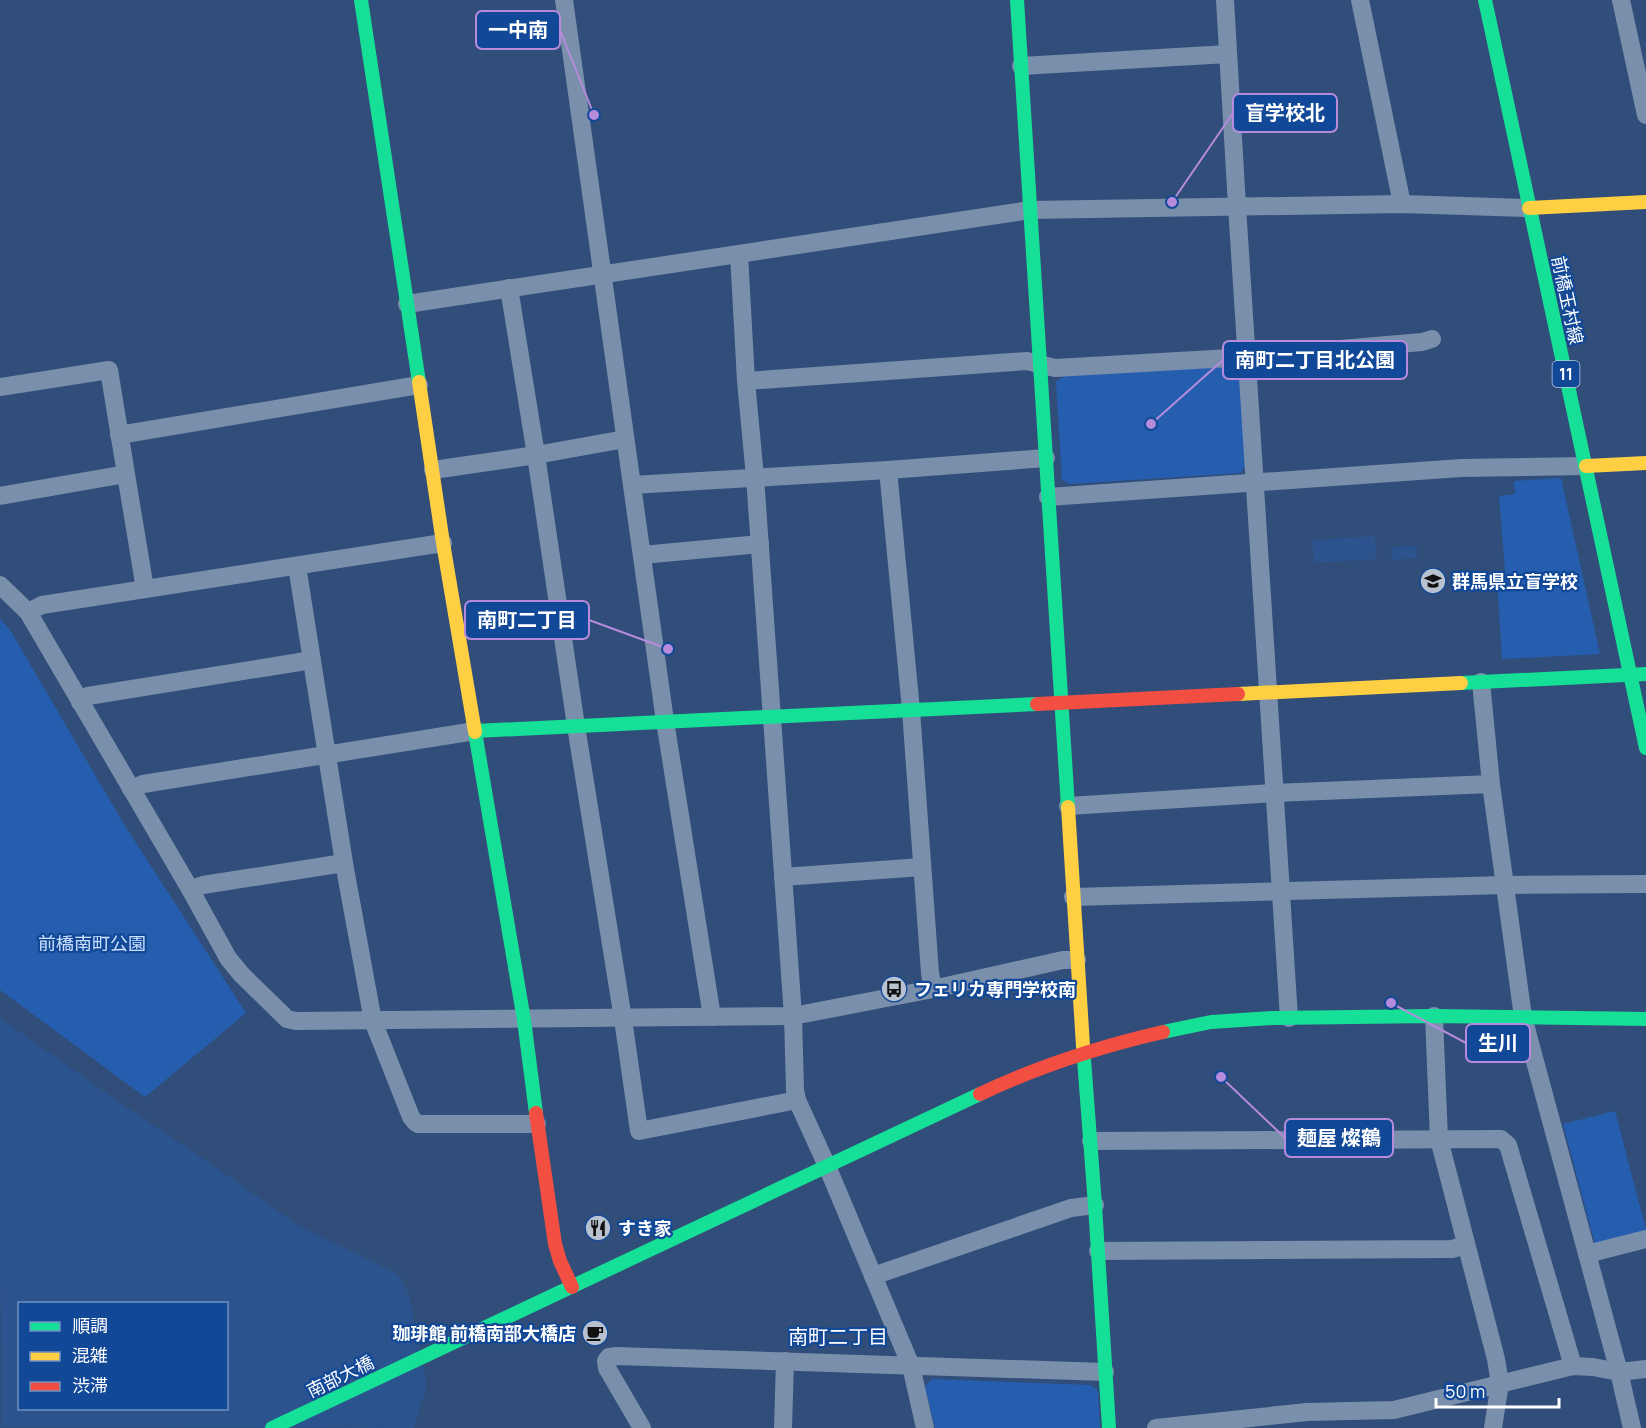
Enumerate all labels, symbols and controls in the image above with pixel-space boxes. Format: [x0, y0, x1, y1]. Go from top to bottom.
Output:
callout: 一中南 [476, 11, 560, 49]
text: 一中南 [488, 16, 548, 43]
callout: 盲学校北 [1233, 94, 1337, 132]
text: 盲学校北 [1245, 99, 1325, 126]
street label: 前橋玉村線 [1547, 253, 1589, 347]
callout: 南町二丁目北公園 [1223, 341, 1407, 379]
text: 南町二丁目北公園 [1235, 346, 1395, 373]
road number: 11 [1552, 361, 1580, 387]
school or university icon: 群馬県立盲学校 [1418, 566, 1448, 596]
place label: 群馬県立盲学校 [1452, 569, 1578, 593]
callout: 南町二丁目 [465, 601, 589, 639]
text: 南町二丁目 [477, 606, 577, 633]
park label: 前橋南町公園 [38, 931, 146, 955]
bus stop icon: フェリカ専門学校南 [879, 974, 909, 1004]
place label: フェリカ専門学校南 [914, 977, 1076, 1001]
callout: 生川 [1466, 1024, 1530, 1062]
text: 生川 [1478, 1029, 1518, 1056]
callout: 麺屋 燦鶴 [1285, 1119, 1393, 1157]
text: 麺屋 燦鶴 [1297, 1124, 1381, 1151]
restaurant icon: すき家 [583, 1213, 613, 1243]
place label: すき家 [618, 1216, 672, 1240]
legend [18, 1302, 228, 1410]
text: 順調 [72, 1313, 108, 1337]
cafe icon: 珈琲館 前橋南部大橋店 [580, 1318, 610, 1348]
place label: 珈琲館 前橋南部大橋店 [392, 1321, 576, 1345]
district label: 南町二丁目 [788, 1323, 888, 1350]
text: 混雑 [72, 1343, 108, 1367]
street label: 南部大橋 [302, 1349, 378, 1403]
scale bar [1436, 1371, 1559, 1409]
text: 渋滞 [72, 1373, 108, 1397]
text: 50 m [1445, 1379, 1485, 1403]

